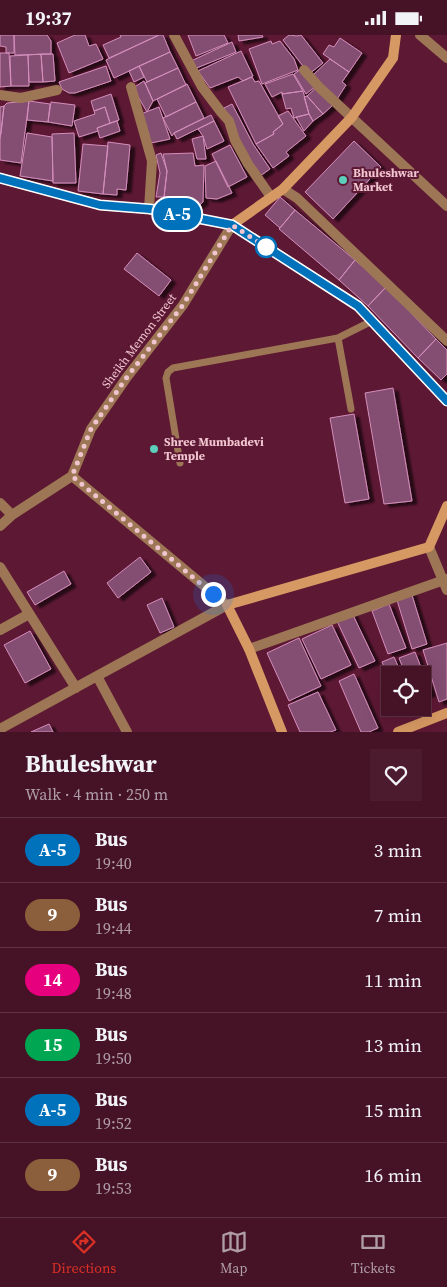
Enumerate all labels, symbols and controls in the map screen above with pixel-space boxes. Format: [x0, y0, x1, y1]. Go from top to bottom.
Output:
text: 19:37 [25, 5, 72, 31]
place label: Bhuleshwar Market [353, 165, 419, 195]
marker: Bhuleshwar Market [337, 174, 349, 186]
line badge: A-5 [148, 198, 206, 230]
text: A-5 [163, 201, 191, 226]
unlabelled marker [255, 236, 277, 258]
street label: Sheikh Memon Street [98, 290, 180, 392]
place label: Shree Mumbadevi Temple [164, 434, 264, 464]
marker: Shree Mumbadevi Temple [148, 443, 160, 455]
your location [201, 582, 226, 607]
map controls [381, 666, 431, 716]
button: locate [381, 666, 431, 716]
text: Bhuleshwar [25, 747, 157, 780]
button: heart [370, 749, 422, 801]
text: Walk · 4 min · 250 m [25, 783, 168, 805]
text: Bus [95, 826, 127, 852]
text: A-5 [39, 837, 66, 862]
text: 3 min [374, 837, 422, 863]
text: 19:40 [95, 852, 132, 874]
text: Bus [95, 891, 127, 917]
text: 9 [48, 902, 57, 927]
text: 7 min [374, 902, 422, 928]
text: 19:44 [95, 917, 132, 939]
text: Bus [95, 956, 127, 982]
text: 14 [43, 967, 62, 992]
text: 11 min [364, 967, 422, 993]
text: 19:48 [95, 982, 132, 1004]
text: Bus [95, 1021, 127, 1047]
text: 15 [43, 1032, 62, 1057]
text: 13 min [364, 1032, 422, 1058]
text: 19:50 [95, 1047, 132, 1069]
text: Bus [95, 1086, 127, 1112]
text: A-5 [39, 1097, 66, 1122]
text: 15 min [364, 1097, 422, 1123]
text: 19:52 [95, 1112, 132, 1134]
text: Bus [95, 1151, 127, 1177]
text: 9 [48, 1162, 57, 1187]
text: 16 min [364, 1162, 422, 1188]
text: 19:53 [95, 1177, 132, 1199]
tab: Directions [52, 1228, 116, 1278]
tab: Map [220, 1228, 248, 1278]
tab: Tickets [351, 1228, 395, 1278]

